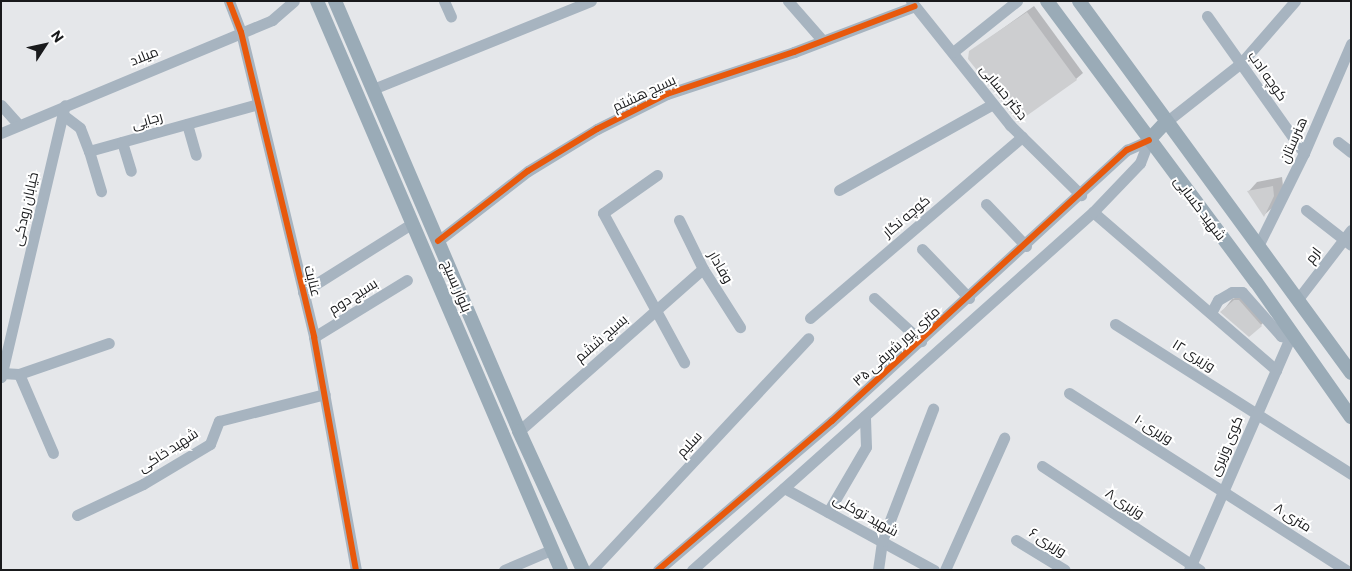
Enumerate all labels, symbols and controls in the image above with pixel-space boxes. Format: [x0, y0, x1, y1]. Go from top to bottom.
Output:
north arrow [20, 20, 70, 70]
text: N [48, 27, 68, 45]
street label: میلاد [127, 43, 161, 69]
street label: کوچه ادب [1245, 48, 1291, 104]
street label: دکتر حسابی [977, 61, 1031, 123]
street label: بسیج هشتم [610, 71, 678, 115]
street label: رجایی [129, 108, 165, 132]
street label: هنرستان [1275, 114, 1311, 166]
street label: خیابان رودکی [8, 171, 42, 247]
street label: شهید کسایی [1170, 173, 1230, 243]
street label: کوچه نگار [879, 191, 933, 241]
street label: ارم [1301, 243, 1325, 267]
street label: وفادار [705, 248, 737, 286]
street label: بلوار بسیج [439, 257, 475, 315]
street label: عنایت [301, 264, 325, 298]
street label: بسيج دوم [325, 274, 381, 318]
street label: ۳۵ متری پور شریفی [849, 303, 943, 389]
street label: بسیج ششم [571, 311, 631, 365]
street label: وزيری ۱۲ [1169, 335, 1219, 375]
street label: وزیری ۱۰ [1132, 411, 1176, 447]
street label: کوی وزیری [1206, 413, 1246, 479]
street label: شهید خاکی [135, 424, 201, 476]
street label: سلیم [673, 428, 705, 460]
street label: وزیری ۸ [1102, 484, 1148, 522]
street label: شهید توکلی [830, 490, 902, 540]
street label: متری ۸ [1271, 499, 1315, 535]
street label: وزیری ۶ [1026, 524, 1070, 560]

